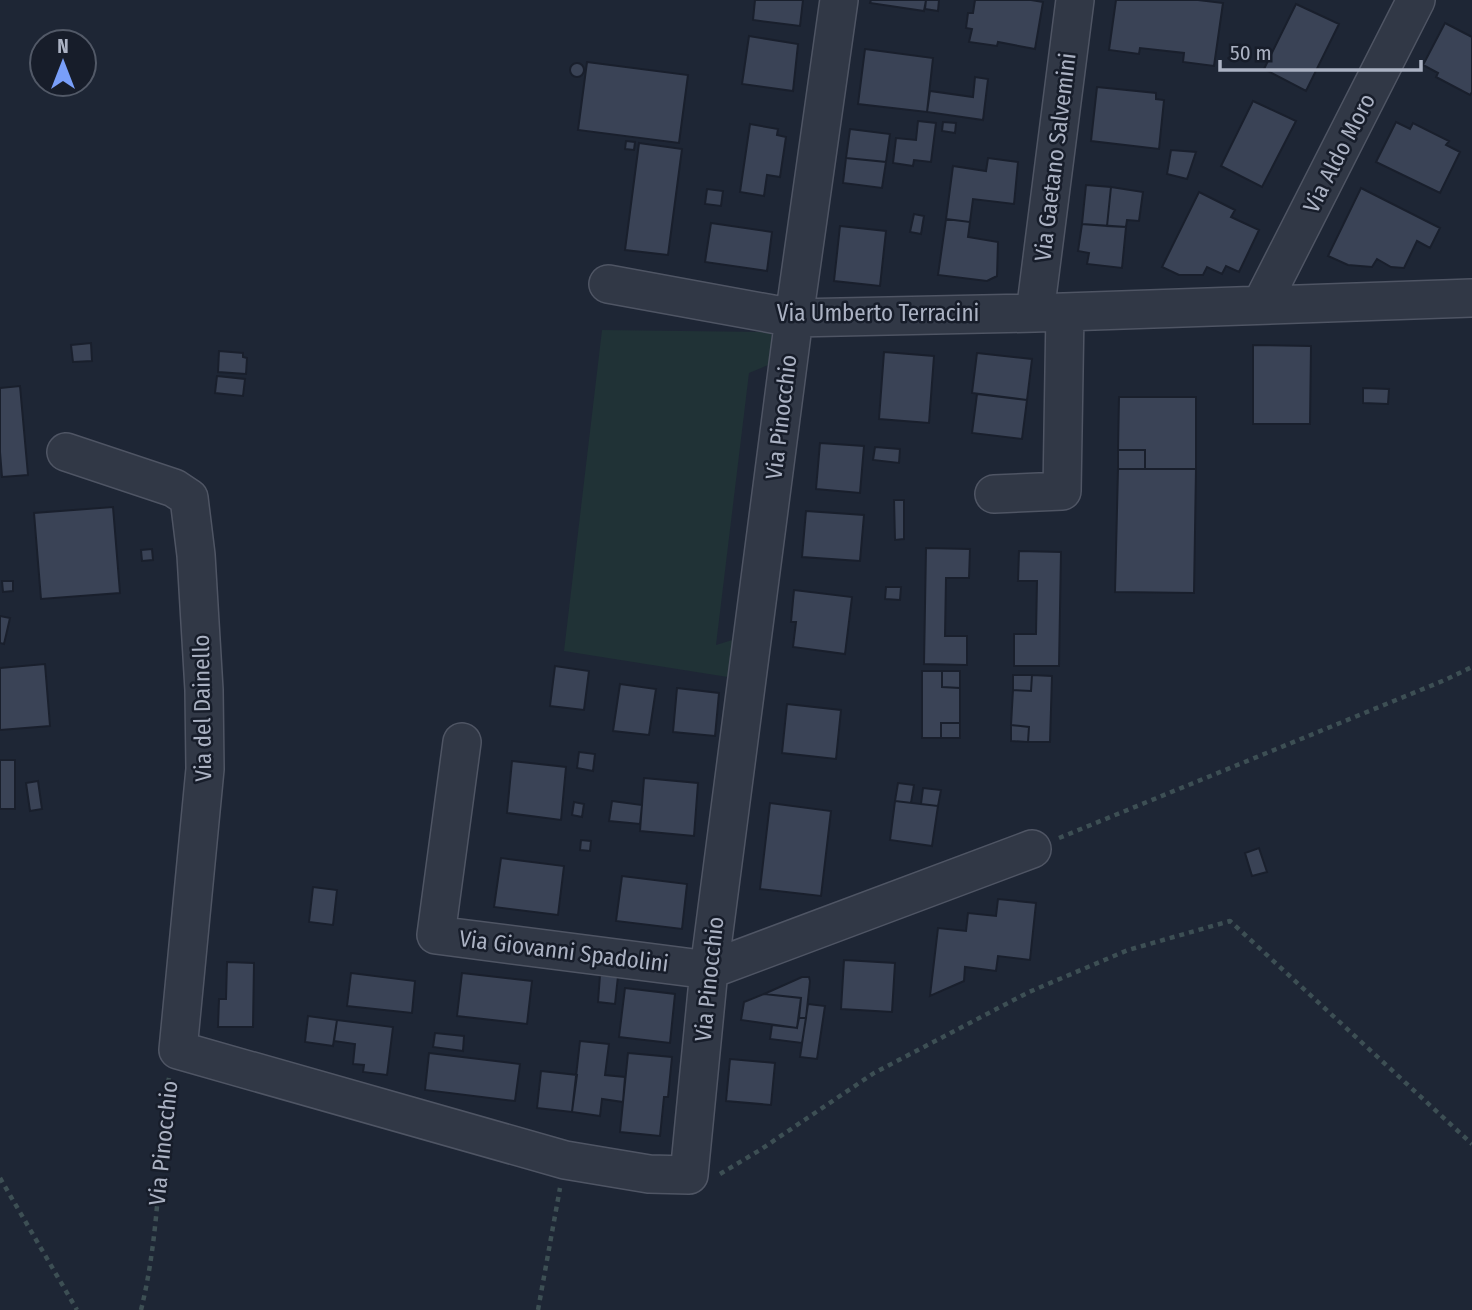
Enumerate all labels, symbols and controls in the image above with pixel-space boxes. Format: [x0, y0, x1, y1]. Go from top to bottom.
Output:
north arrow [28, 28, 98, 98]
scale bar [1220, 28, 1421, 72]
text: N [57, 35, 69, 58]
text: 50 m [1230, 40, 1272, 66]
street label: Via Gaetano Salvemini [1028, 51, 1082, 263]
street label: Via Aldo Moro [1297, 89, 1381, 217]
street label: Via Umberto Terracini [777, 299, 979, 327]
street label: Via Pinocchio [759, 353, 803, 481]
street label: Via del Dainello [187, 634, 217, 782]
street label: Via Pinocchio [689, 915, 729, 1043]
street label: Via Giovanni Spadolini [458, 924, 670, 978]
street label: Via Pinocchio [143, 1079, 183, 1207]

